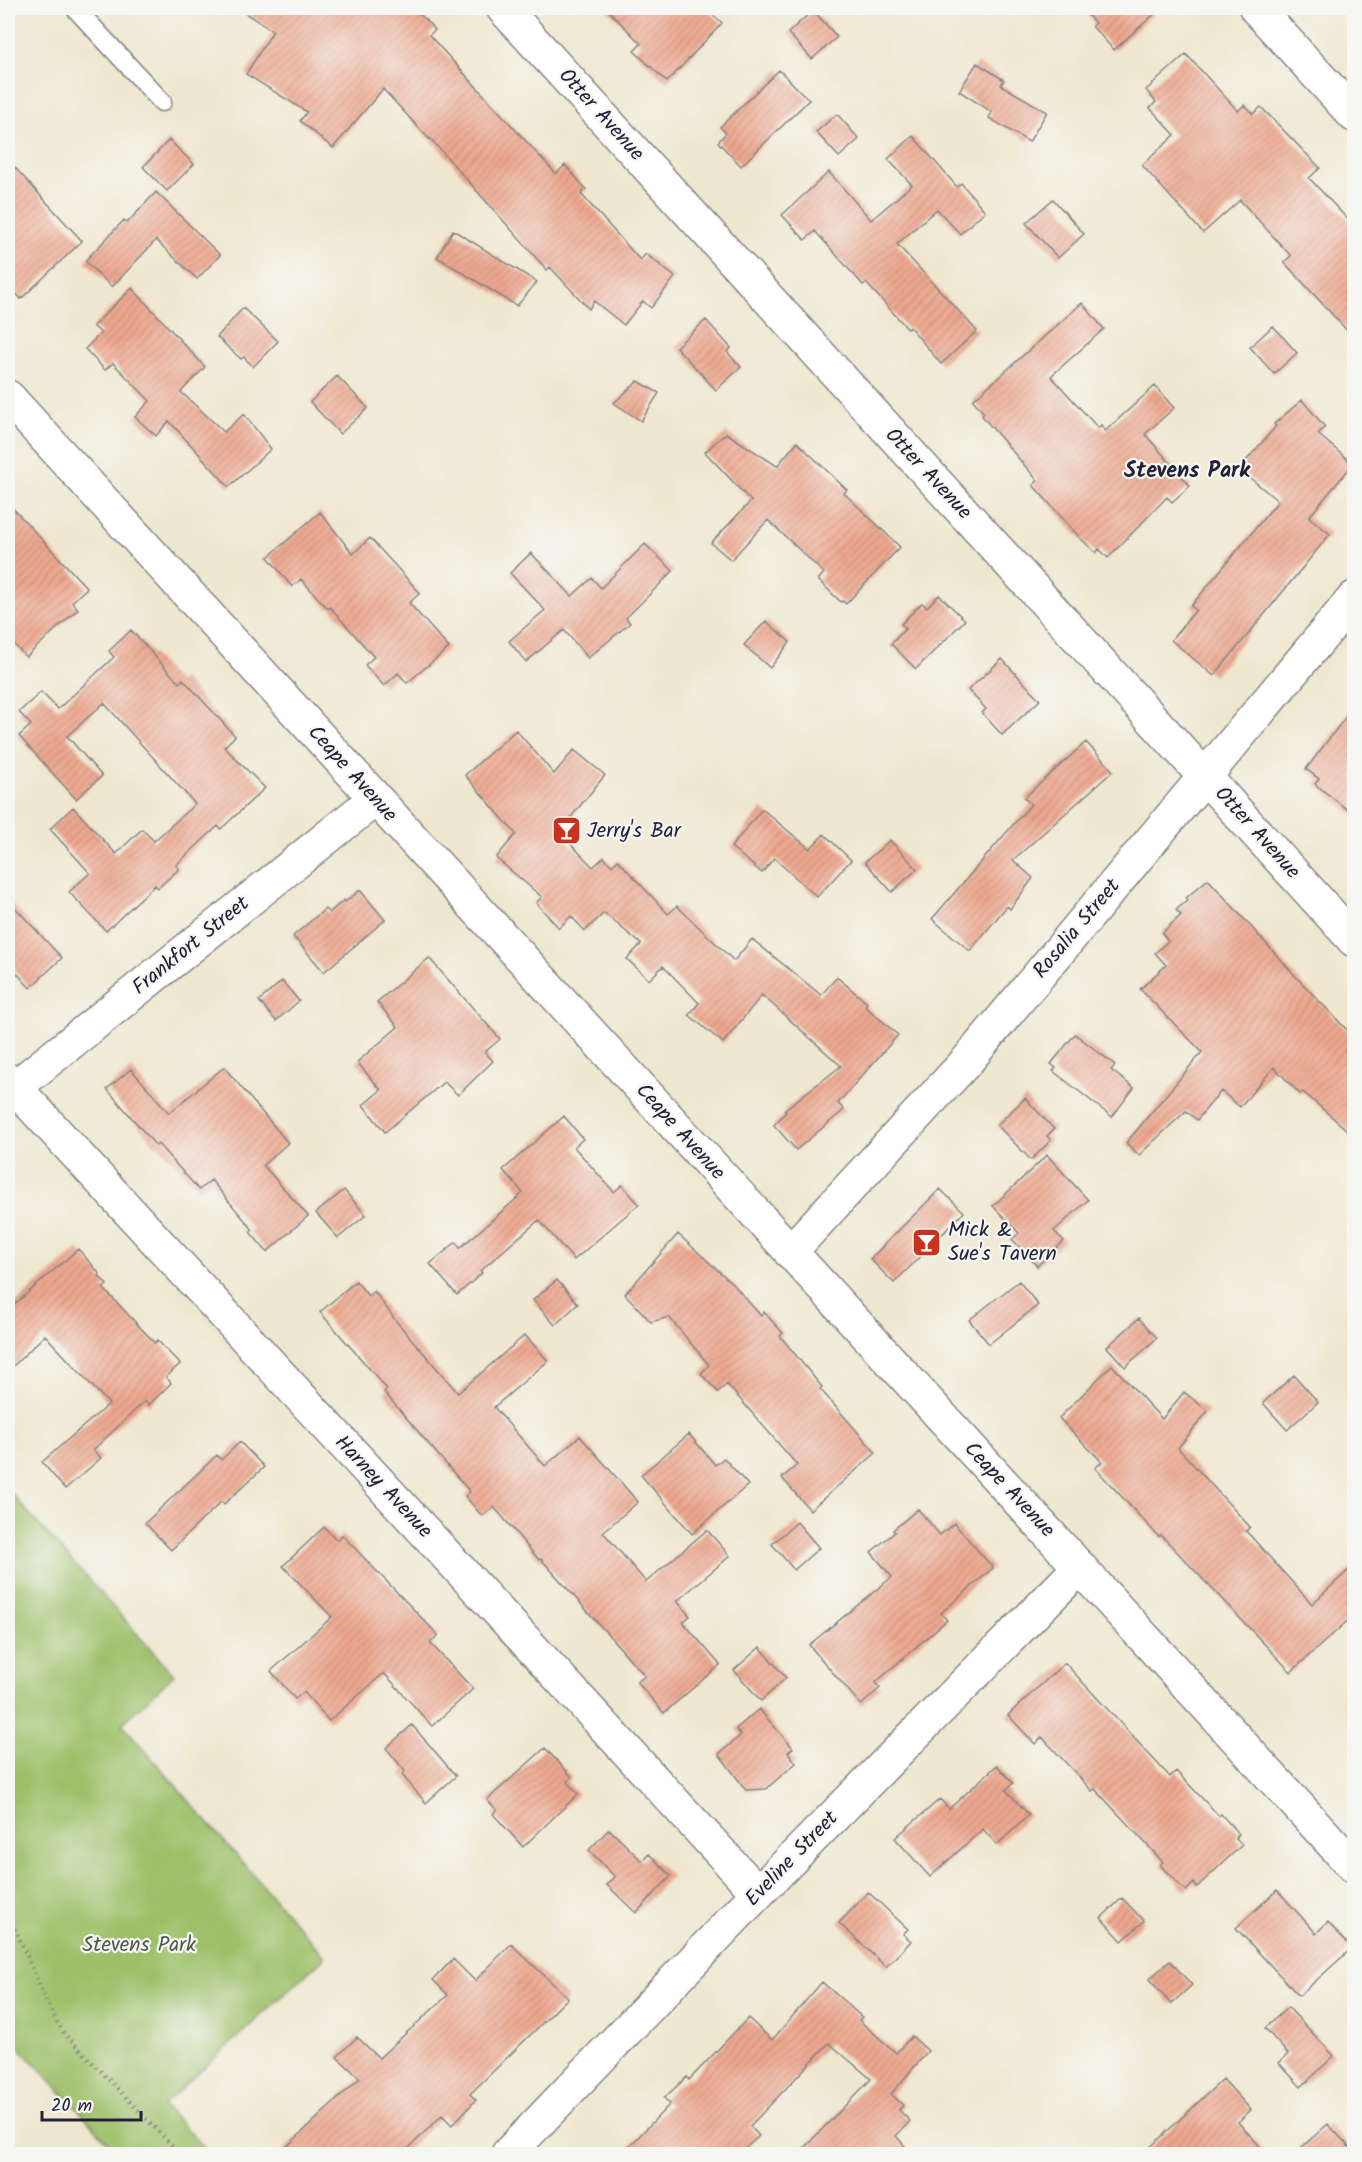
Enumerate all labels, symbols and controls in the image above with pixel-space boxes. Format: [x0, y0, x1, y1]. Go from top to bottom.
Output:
street label: Otter Avenue [550, 61, 652, 169]
street label: Otter Avenue [876, 420, 980, 528]
district label: Stevens Park [1124, 454, 1251, 489]
street label: Ceape Avenue [299, 718, 405, 831]
street label: Otter Avenue [1206, 779, 1308, 887]
bar icon: Jerry's Bar [550, 815, 582, 847]
place label: Jerry's Bar [587, 815, 682, 848]
street label: Rosalia Street [1025, 871, 1129, 986]
street label: Frankfort Street [125, 888, 258, 1004]
street label: Ceape Avenue [627, 1076, 733, 1189]
place label: Mick & Sue's Tavern [948, 1214, 1057, 1271]
bar icon: Mick & Sue's Tavern [911, 1226, 943, 1258]
street label: Harney Avenue [326, 1428, 440, 1547]
street label: Ceape Avenue [955, 1434, 1063, 1546]
street label: Eveline Street [737, 1803, 847, 1915]
park label: Stevens Park [82, 1929, 196, 1962]
scale bar [42, 2084, 141, 2122]
text: 20 m [51, 2092, 92, 2121]

